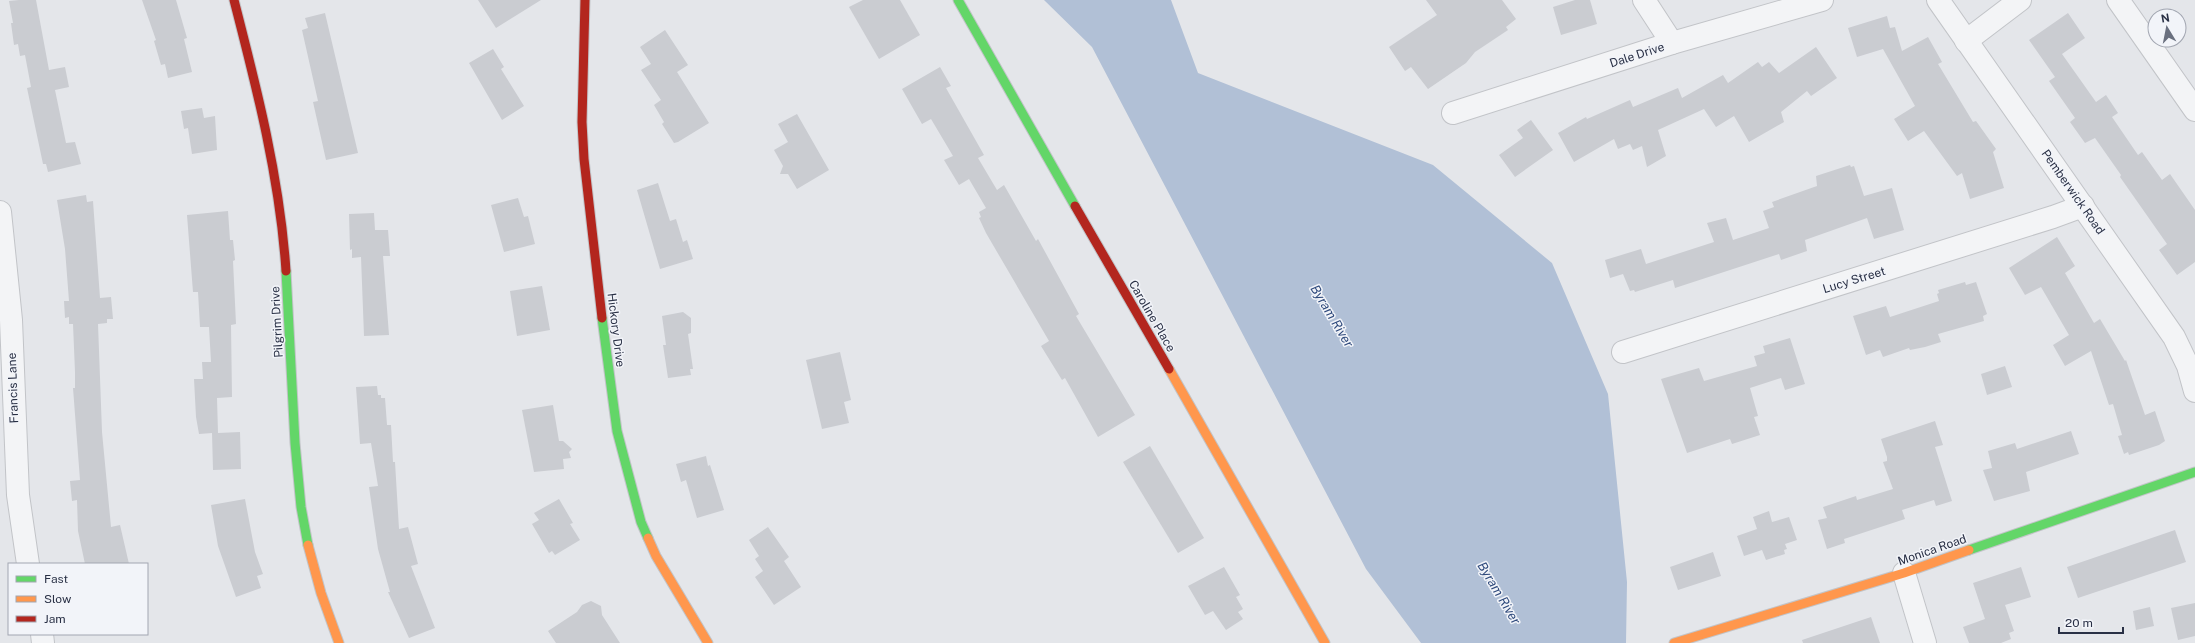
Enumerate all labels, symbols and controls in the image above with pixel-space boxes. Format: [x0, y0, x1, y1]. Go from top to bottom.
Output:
north arrow [2147, 8, 2187, 48]
text: N [2160, 11, 2171, 25]
street label: Dale Drive [1608, 40, 1666, 70]
street label: Pemberwick Road [2038, 147, 2108, 237]
street label: Lucy Street [1821, 264, 1887, 296]
street label: Caroline Place [1126, 278, 1178, 355]
water label: Byram River [1307, 282, 1357, 350]
street label: Pilgrim Drive [268, 286, 286, 358]
street label: Hickory Drive [604, 292, 628, 368]
street label: Francis Lane [5, 352, 21, 424]
street label: Monica Road [1896, 532, 1968, 568]
water label: Byram River [1474, 559, 1524, 627]
legend [8, 563, 148, 635]
text: Fast [44, 572, 69, 586]
text: Slow [44, 592, 72, 606]
scale bar [2059, 609, 2123, 635]
text: Jam [44, 612, 66, 626]
text: 20 m [2065, 616, 2093, 630]

